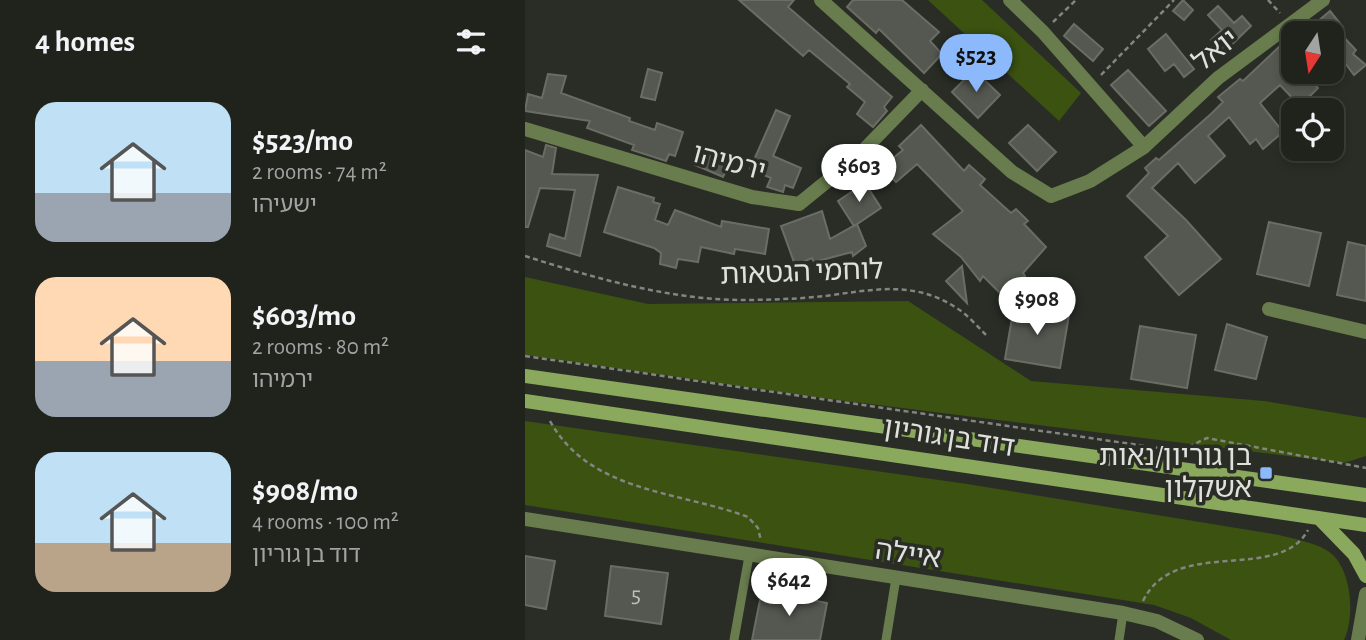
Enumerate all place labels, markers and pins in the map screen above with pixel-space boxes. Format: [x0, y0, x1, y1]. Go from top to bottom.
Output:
pin: $523 [935, 34, 1017, 94]
pin: $603 [818, 144, 900, 204]
pin: $908 [996, 278, 1078, 337]
place label: בן גוריון/נאות אשקלון [1099, 443, 1252, 503]
marker: בן גוריון/נאות אשקלון [1258, 465, 1274, 481]
pin: $642 [748, 558, 830, 618]

